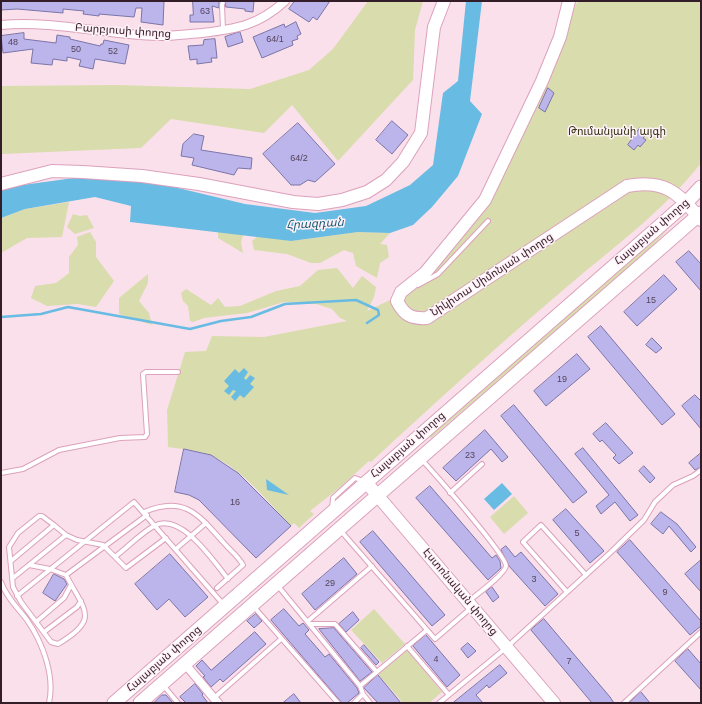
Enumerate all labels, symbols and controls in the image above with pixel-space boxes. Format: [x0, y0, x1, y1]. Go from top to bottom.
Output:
house number: 63 [200, 7, 210, 17]
street label: Բարբյուսի փողոց [75, 21, 171, 41]
house number: 64/1 [266, 35, 284, 45]
house number: 48 [8, 38, 18, 48]
house number: 50 [71, 45, 81, 55]
house number: 52 [108, 47, 118, 57]
park label: Թումանյանի այգի [568, 125, 666, 139]
house number: 64/2 [290, 154, 308, 164]
street label: Հալաբյան փողոց [612, 196, 692, 268]
water label: Հրազդան [286, 215, 344, 233]
street label: Նիկիտա Սիմոնյան փողոց [428, 230, 556, 320]
house number: 15 [646, 296, 656, 306]
house number: 19 [557, 375, 567, 385]
street label: Հալաբյան փողոց [368, 409, 448, 481]
house number: 23 [465, 451, 475, 461]
house number: 16 [230, 498, 240, 508]
house number: 5 [574, 529, 580, 539]
street label: Էստոնական փողոց [420, 546, 500, 638]
house number: 3 [531, 575, 537, 585]
house number: 29 [325, 579, 335, 589]
house number: 9 [662, 588, 668, 598]
street label: Հալաբյան փողոց [124, 623, 204, 695]
house number: 4 [433, 655, 439, 665]
house number: 7 [566, 657, 572, 667]

